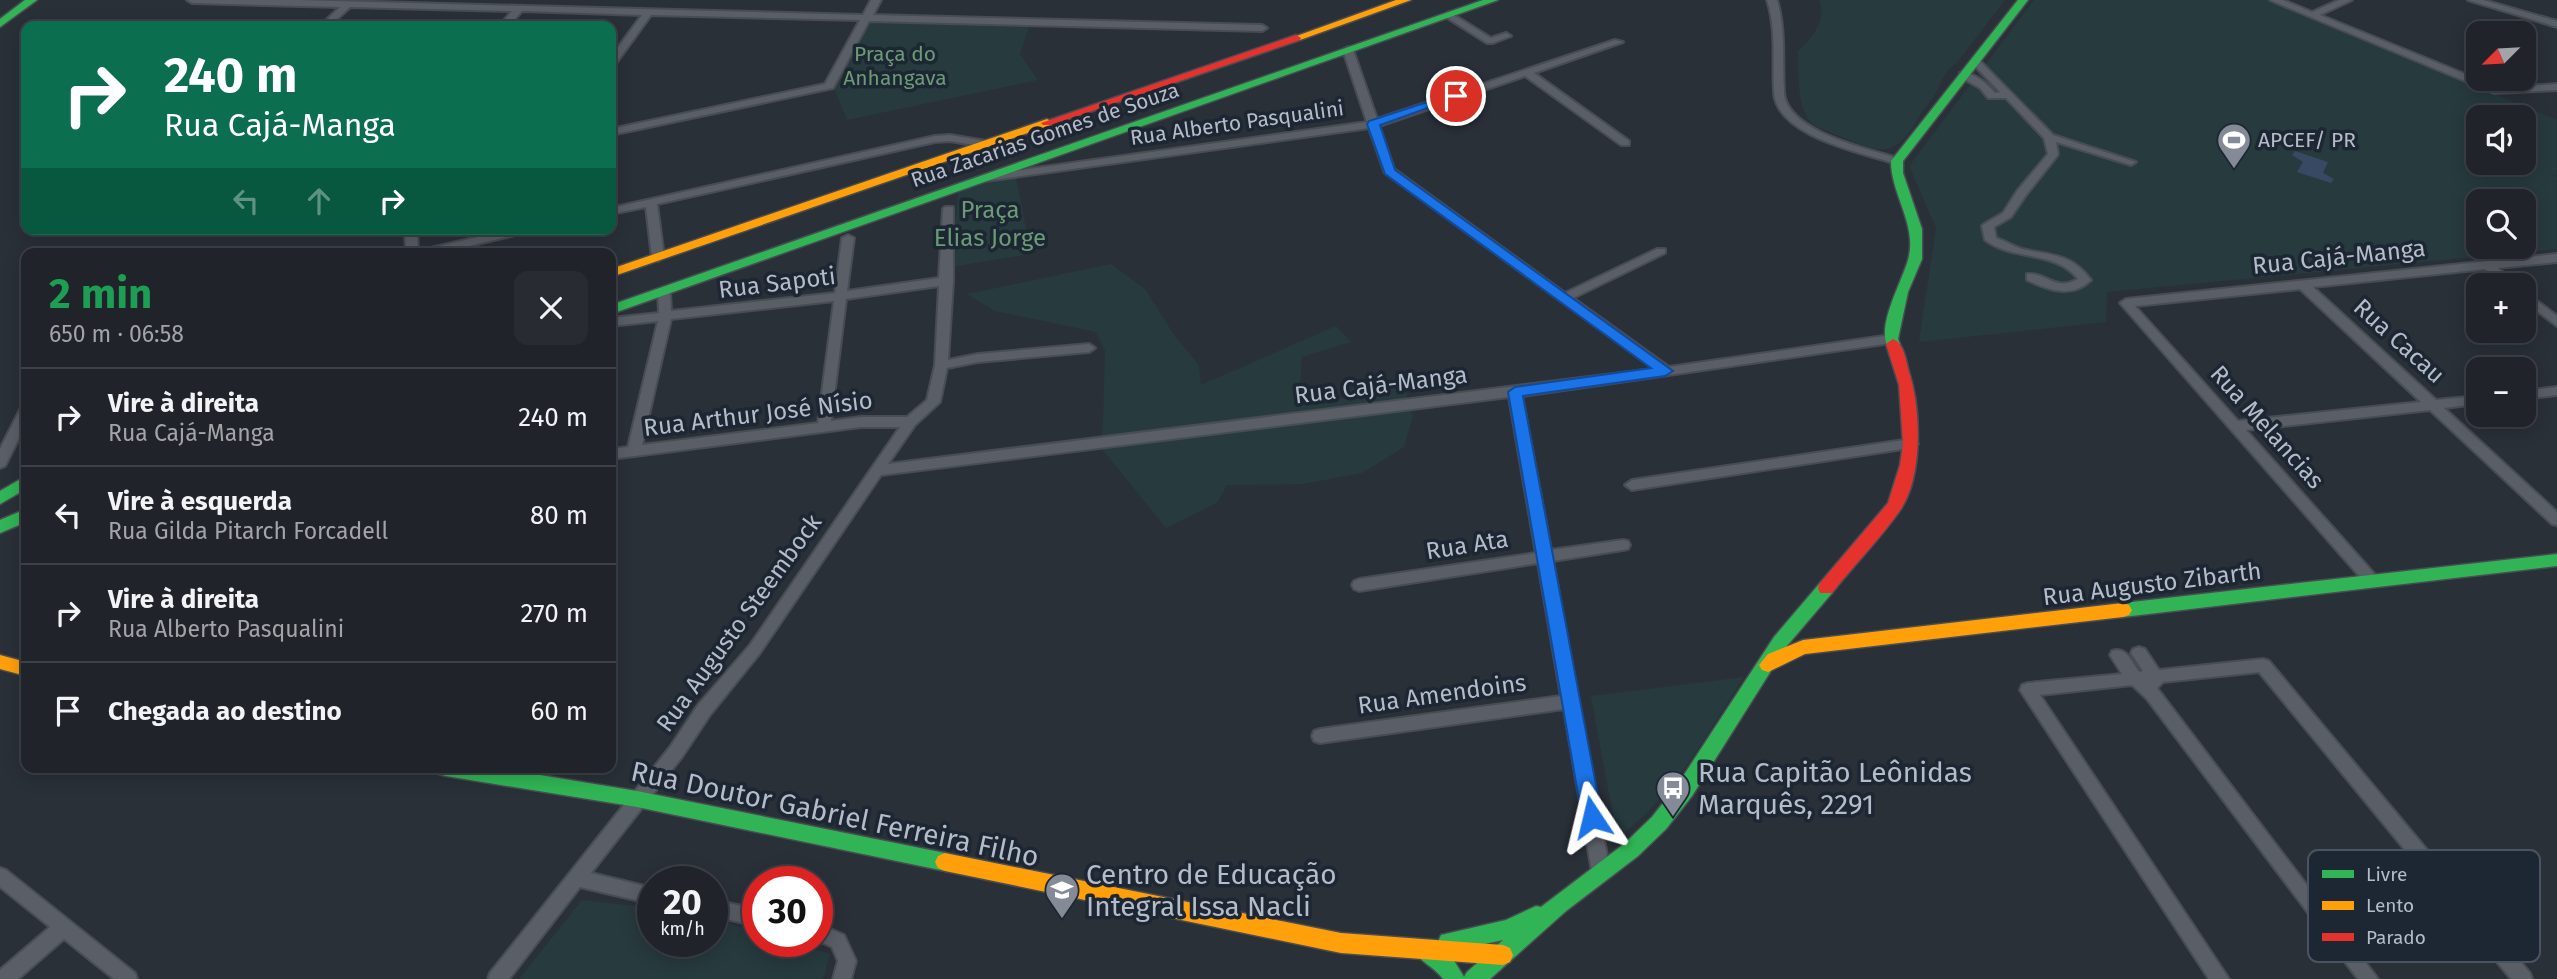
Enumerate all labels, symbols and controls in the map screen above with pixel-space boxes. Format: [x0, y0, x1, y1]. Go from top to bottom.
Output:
north arrow [2466, 21, 2536, 91]
map controls [2466, 21, 2536, 427]
park label: Praça do Anhangava [843, 41, 947, 91]
text: 240 m [164, 46, 297, 105]
icon: right [49, 49, 140, 140]
pin [1426, 66, 1486, 126]
street label: Rua Zacarias Gomes de Souza [907, 77, 1183, 193]
icon: arrive [1437, 77, 1475, 115]
street label: Rua Alberto Pasqualini [1128, 95, 1346, 151]
button: sound [2466, 105, 2536, 175]
text: Rua Cajá-Manga [164, 106, 396, 144]
sports icon: APCEF/ PR [2215, 121, 2253, 170]
place label: APCEF/ PR [2258, 127, 2356, 153]
icon: left [227, 182, 265, 220]
icon: ahead [300, 182, 338, 220]
icon: right [373, 182, 411, 220]
button: search [2466, 189, 2536, 259]
park label: Praça Elias Jorge [934, 196, 1046, 252]
street label: Rua Cajá-Manga [2251, 234, 2427, 280]
street label: Rua Sapoti [717, 262, 837, 304]
text: 2 min [49, 269, 152, 319]
button: close [514, 271, 588, 345]
button: + [2466, 273, 2536, 343]
street label: Rua Cacau [2348, 293, 2450, 389]
text: 650 m · 06:58 [49, 320, 184, 348]
button: − [2466, 357, 2536, 427]
street label: Rua Melancias [2204, 360, 2330, 494]
street label: Rua Cajá-Manga [1293, 361, 1469, 409]
street label: Rua Arthur José Nísio [642, 386, 874, 442]
text: Vire à direita [108, 388, 259, 419]
icon: right [49, 398, 87, 436]
text: 240 m [518, 402, 588, 433]
text: Rua Cajá-Manga [108, 419, 275, 447]
text: Vire à esquerda [108, 486, 292, 517]
icon: left [49, 496, 87, 534]
text: 80 m [530, 500, 588, 531]
street label: Rua Augusto Steembock [651, 508, 828, 737]
text: Rua Gilda Pitarch Forcadell [108, 517, 388, 545]
street label: Rua Ata [1424, 525, 1510, 565]
street label: Rua Augusto Zibarth [2041, 557, 2263, 611]
text: Vire à direita [108, 584, 259, 615]
icon: right [49, 594, 87, 632]
text: 270 m [520, 598, 588, 629]
text: Rua Alberto Pasqualini [108, 615, 344, 643]
street label: Rua Amendoins [1356, 668, 1528, 720]
icon: arrive [49, 692, 87, 730]
text: Chegada ao destino [108, 696, 342, 727]
text: 60 m [530, 696, 588, 727]
street label: Rua Doutor Gabriel Ferreira Filho [628, 755, 1042, 873]
place label: Rua Capitão Leônidas Marquês, 2291 [1698, 756, 1972, 821]
bus stop icon: Rua Capitão Leônidas Marquês, 2291 [1654, 769, 1692, 818]
position arrow [1555, 780, 1629, 854]
legend [2308, 850, 2540, 962]
place label: Centro de Educação Integral Issa Nacli [1086, 858, 1337, 923]
text: Livre [2366, 863, 2407, 886]
speed limit sign: 30 [742, 866, 833, 957]
school or university icon: Centro de Educação Integral Issa Nacli [1043, 871, 1081, 920]
text: 20 [663, 881, 702, 923]
text: Lento [2366, 894, 2414, 917]
text: km/h [660, 918, 705, 940]
text: Parado [2366, 926, 2426, 949]

